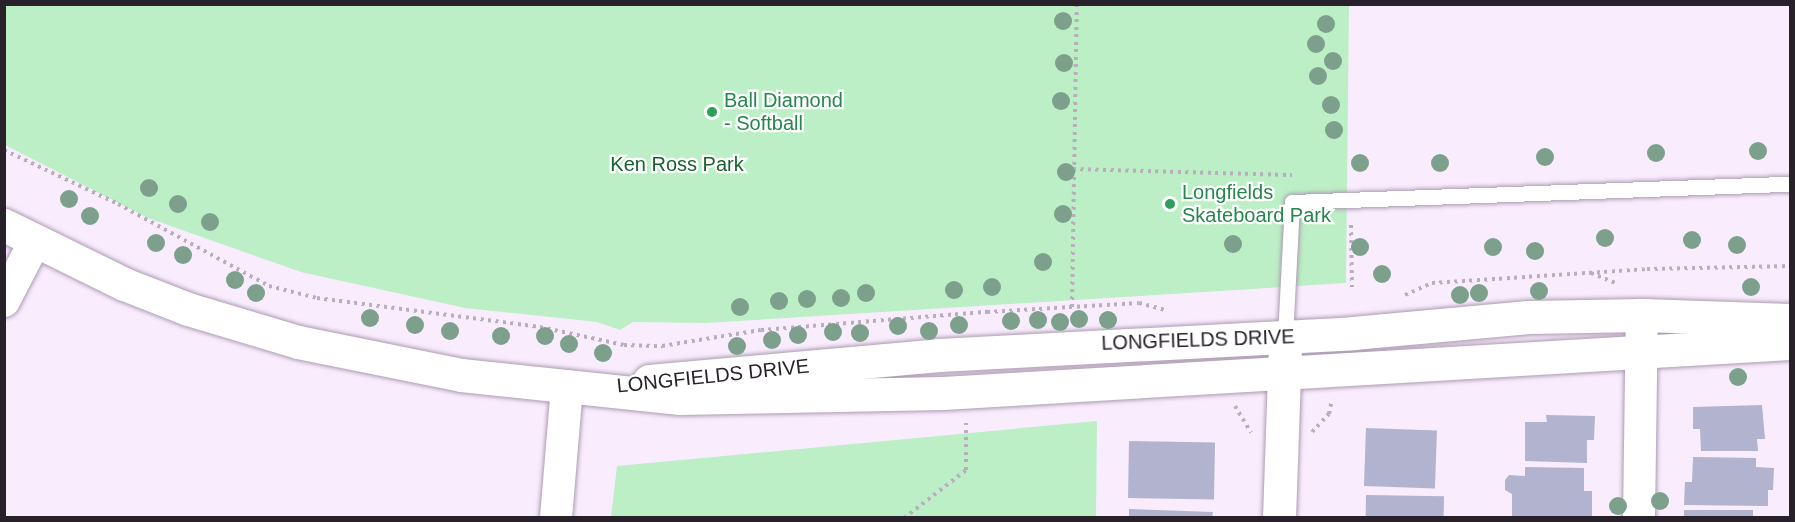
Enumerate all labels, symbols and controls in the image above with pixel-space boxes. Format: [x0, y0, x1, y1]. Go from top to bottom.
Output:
place label: Ball Diamond - Softball [724, 88, 843, 135]
marker: Ball Diamond - Softball [705, 105, 719, 119]
park label: Ken Ross Park [610, 152, 744, 176]
place label: Longfields Skateboard Park [1182, 180, 1331, 227]
marker: Longfields Skateboard Park [1163, 197, 1177, 211]
street label: LONGFIELDS DRIVE [1101, 325, 1295, 355]
street label: LONGFIELDS DRIVE [616, 354, 810, 398]

